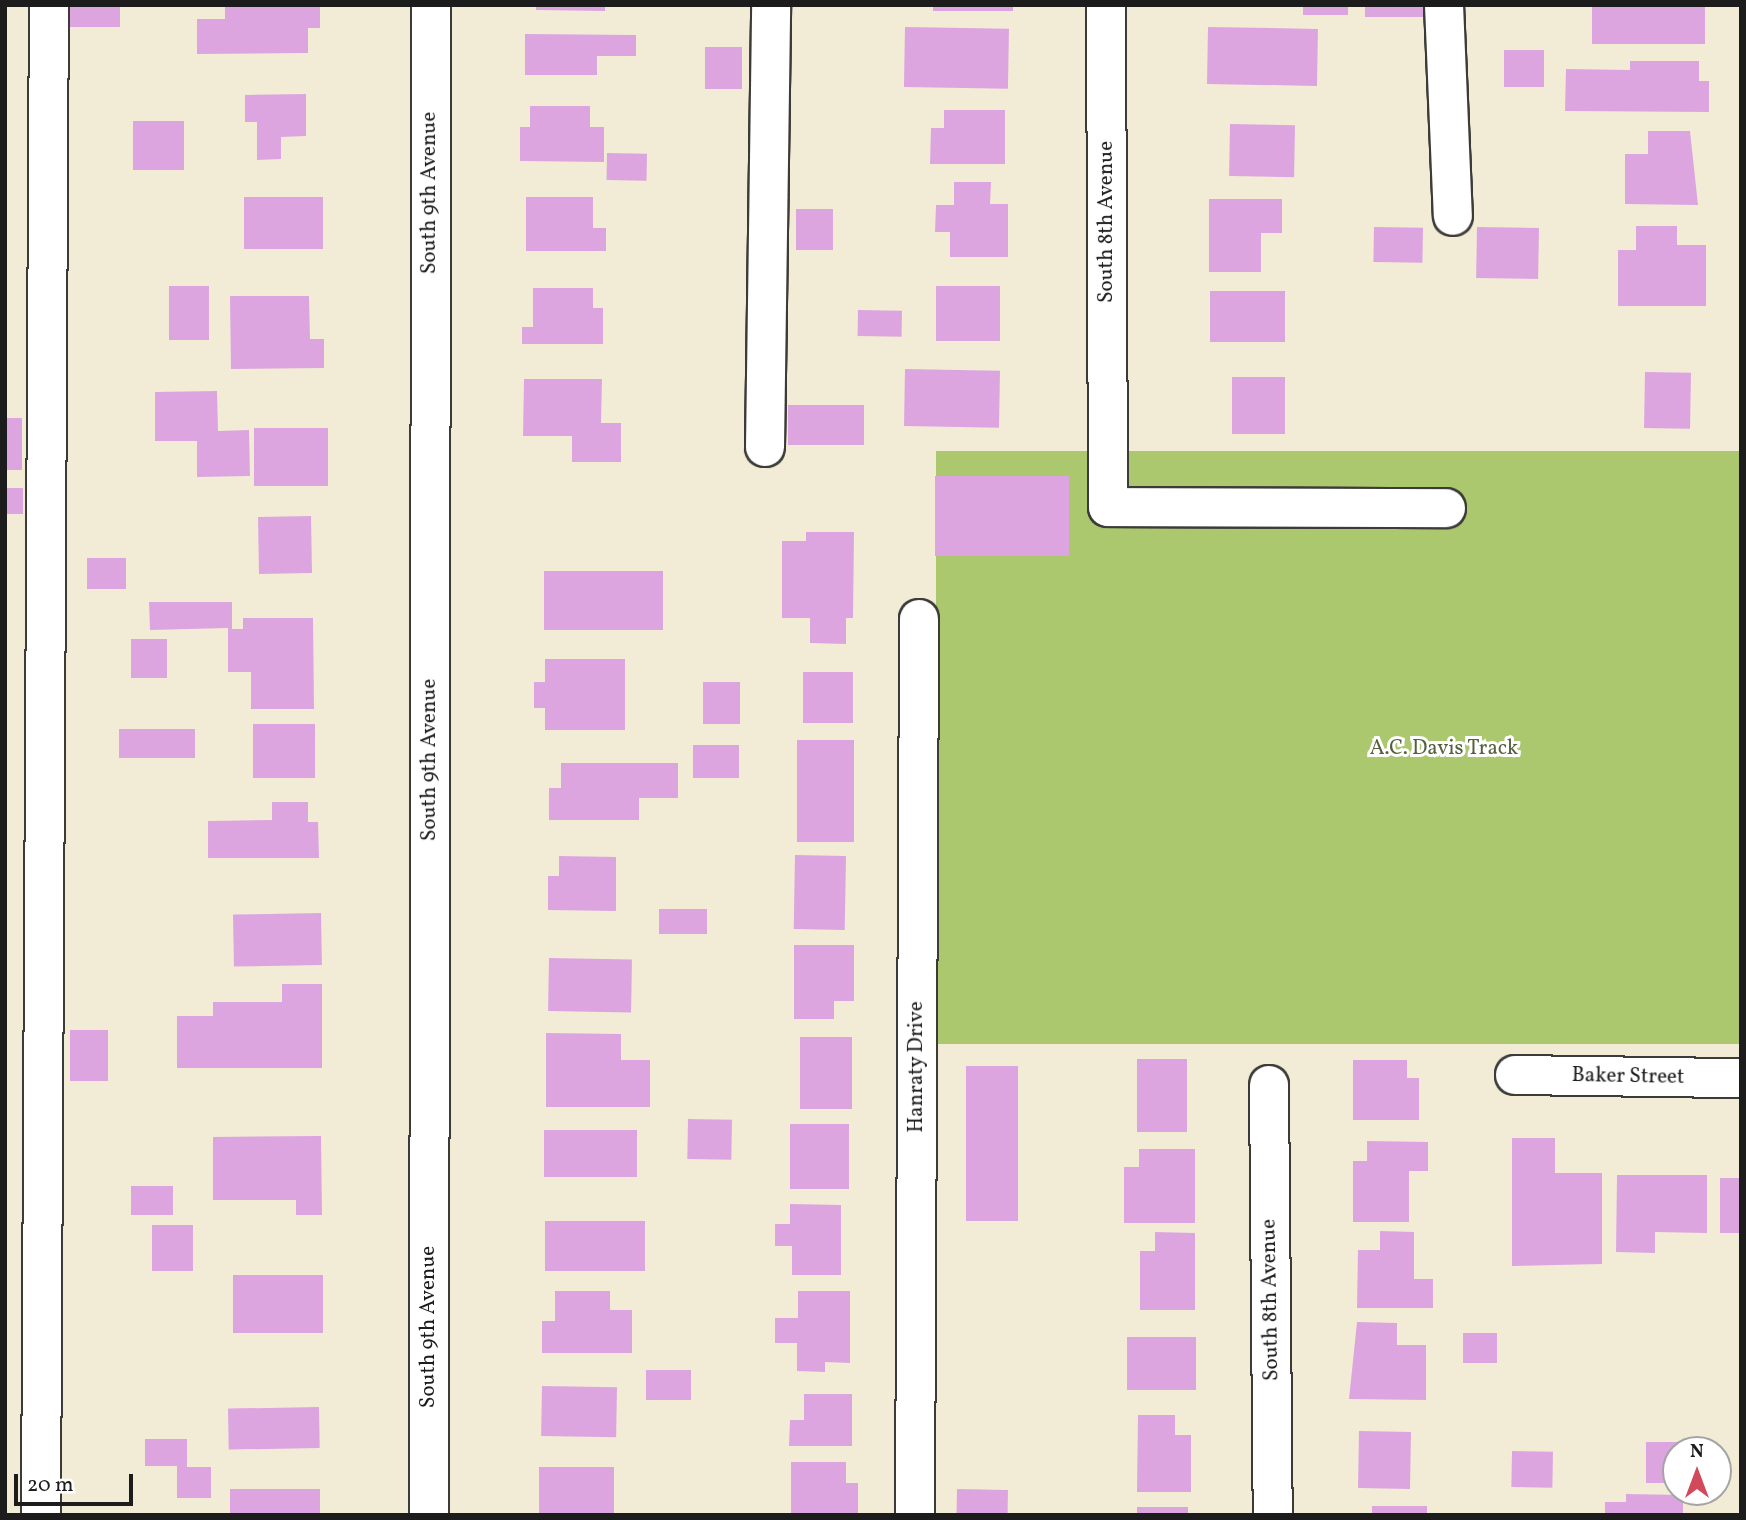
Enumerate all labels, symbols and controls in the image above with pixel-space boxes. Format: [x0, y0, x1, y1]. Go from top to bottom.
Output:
street label: South 9th Avenue [417, 112, 443, 274]
street label: South 8th Avenue [1094, 141, 1120, 303]
street label: South 9th Avenue [417, 679, 443, 841]
park label: A.C. Davis Track [1370, 736, 1518, 762]
street label: Hanraty Drive [904, 1001, 930, 1133]
street label: Baker Street [1571, 1063, 1685, 1091]
street label: South 8th Avenue [1257, 1219, 1285, 1381]
street label: South 9th Avenue [416, 1246, 442, 1408]
north arrow [1662, 1436, 1732, 1506]
text: N [1690, 1439, 1704, 1465]
scale bar [18, 1460, 136, 1504]
text: 20 m [27, 1471, 73, 1500]

